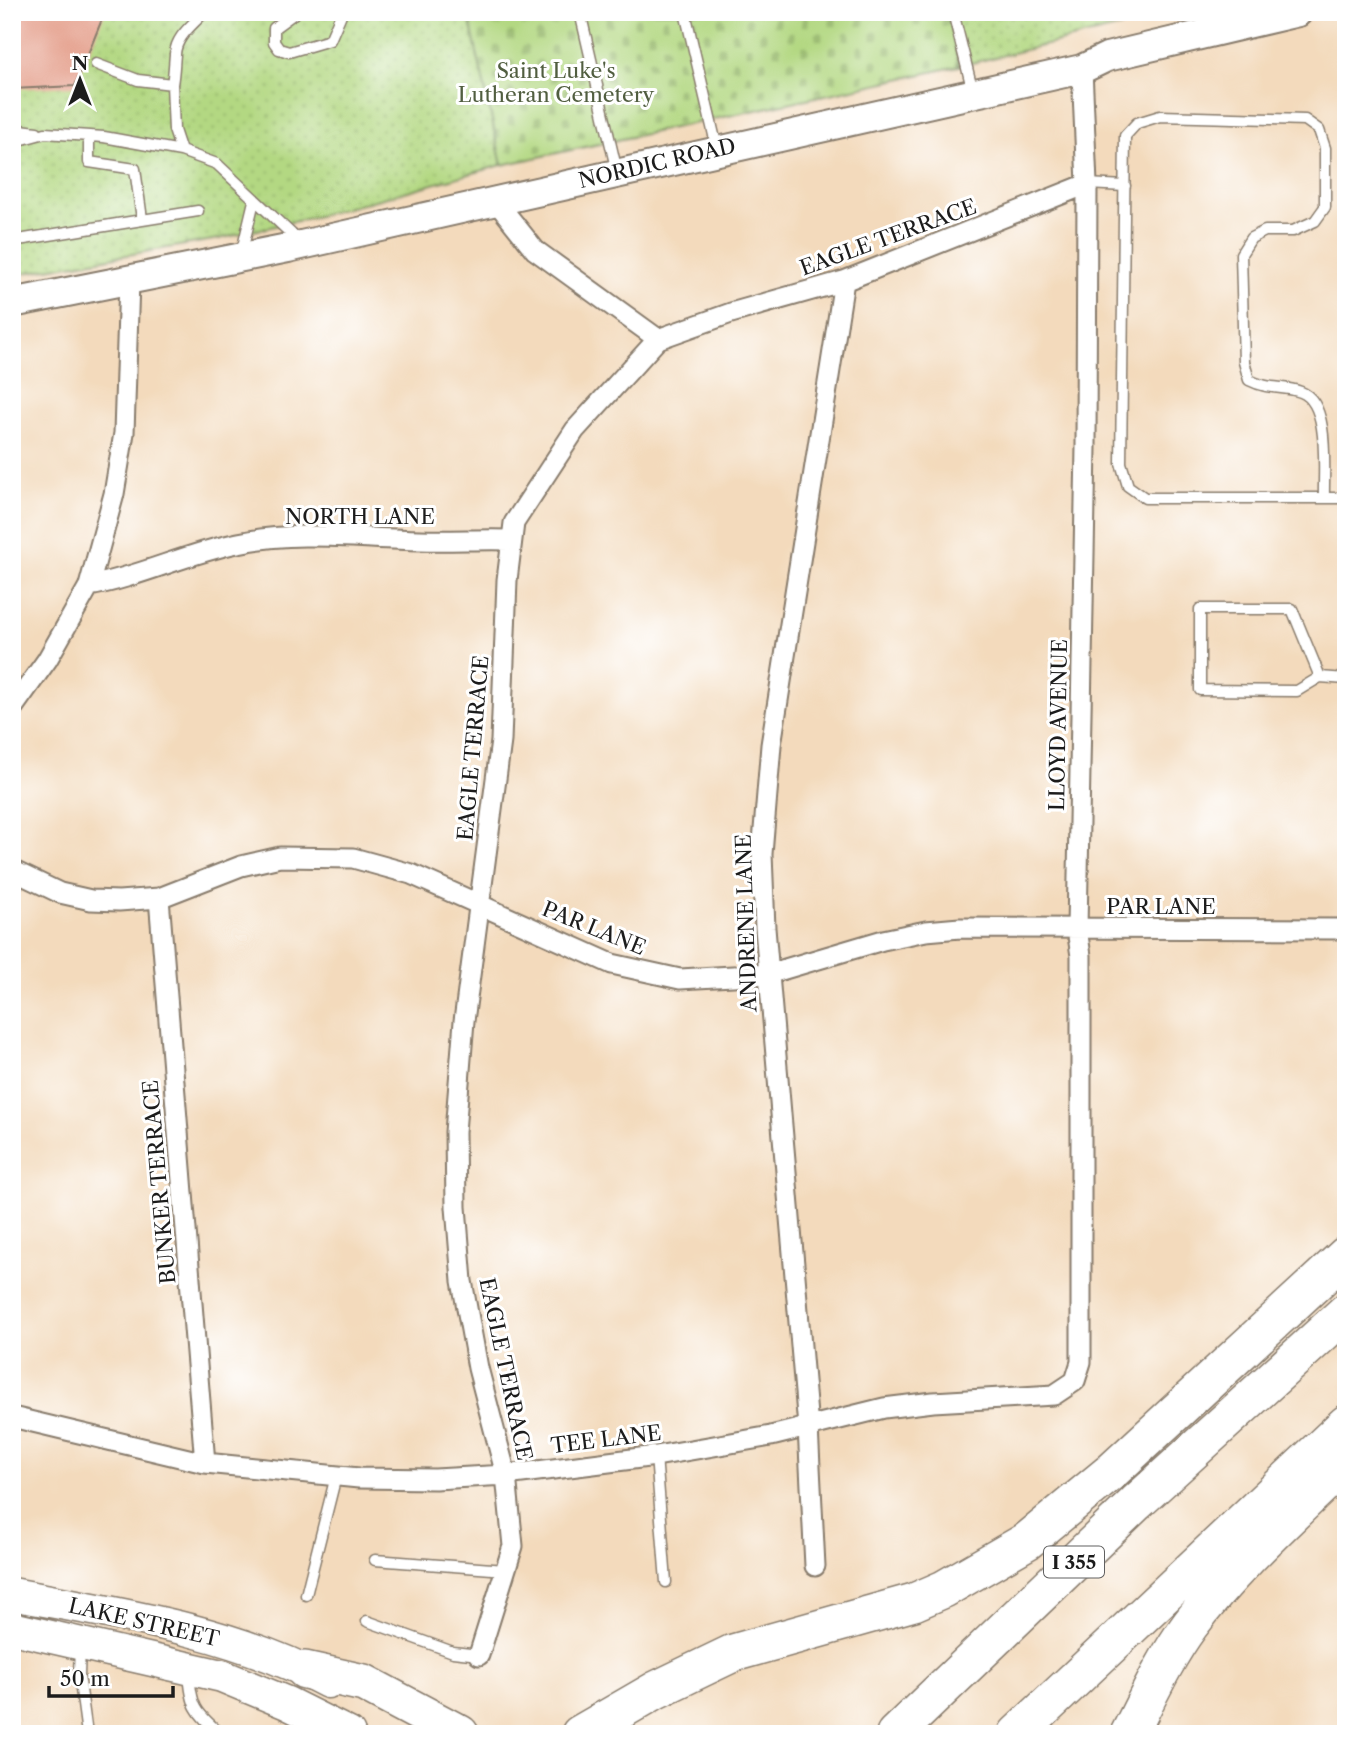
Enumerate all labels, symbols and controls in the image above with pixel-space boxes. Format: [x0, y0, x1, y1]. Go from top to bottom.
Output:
north arrow [46, 46, 116, 116]
text: N [72, 52, 88, 75]
park label: Saint Luke's Lutheran Cemetery [458, 58, 655, 107]
street label: NORDIC ROAD [576, 133, 738, 193]
street label: EAGLE TERRACE [796, 193, 980, 281]
street label: NORTH LANE [285, 504, 435, 529]
street label: LLOYD AVENUE [1044, 639, 1072, 811]
street label: EAGLE TERRACE [452, 654, 494, 842]
street label: ANDRENE LANE [730, 834, 762, 1013]
street label: PAR LANE [1106, 894, 1216, 919]
street label: PAR LANE [539, 896, 649, 960]
street label: BUNKER TERRACE [138, 1079, 180, 1285]
street label: EAGLE TERRACE [474, 1275, 538, 1463]
street label: TEE LANE [549, 1420, 663, 1458]
road number: I 355 [1044, 1546, 1104, 1578]
street label: LAKE STREET [66, 1592, 222, 1652]
scale bar [49, 1655, 173, 1699]
text: 50 m [60, 1666, 110, 1691]

